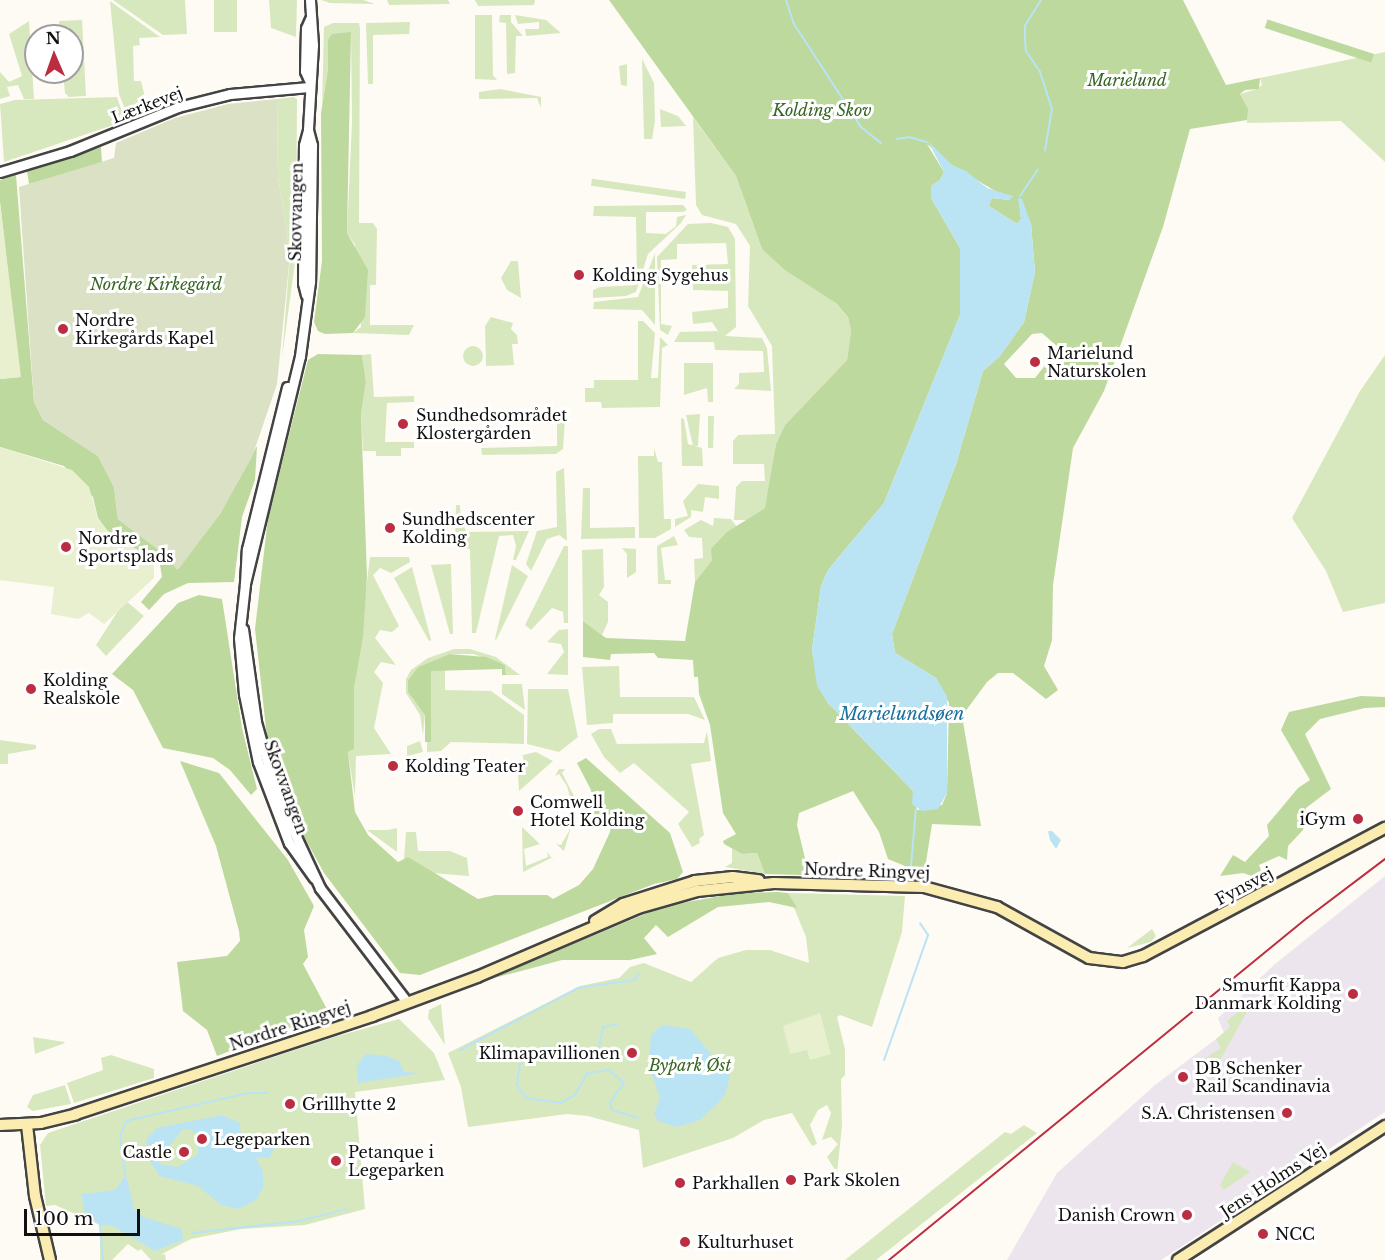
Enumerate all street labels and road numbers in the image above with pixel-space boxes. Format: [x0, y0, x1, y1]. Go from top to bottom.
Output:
street label: Lærkevej [109, 83, 185, 127]
street label: Skovvangen [286, 162, 306, 262]
street label: Skovvangen [260, 737, 312, 837]
street label: Nordre Ringvej [804, 859, 930, 883]
street label: Fynsvej [1212, 863, 1276, 909]
street label: Nordre Ringvej [227, 997, 353, 1055]
street label: Jens Holms Vej [1217, 1139, 1329, 1221]

